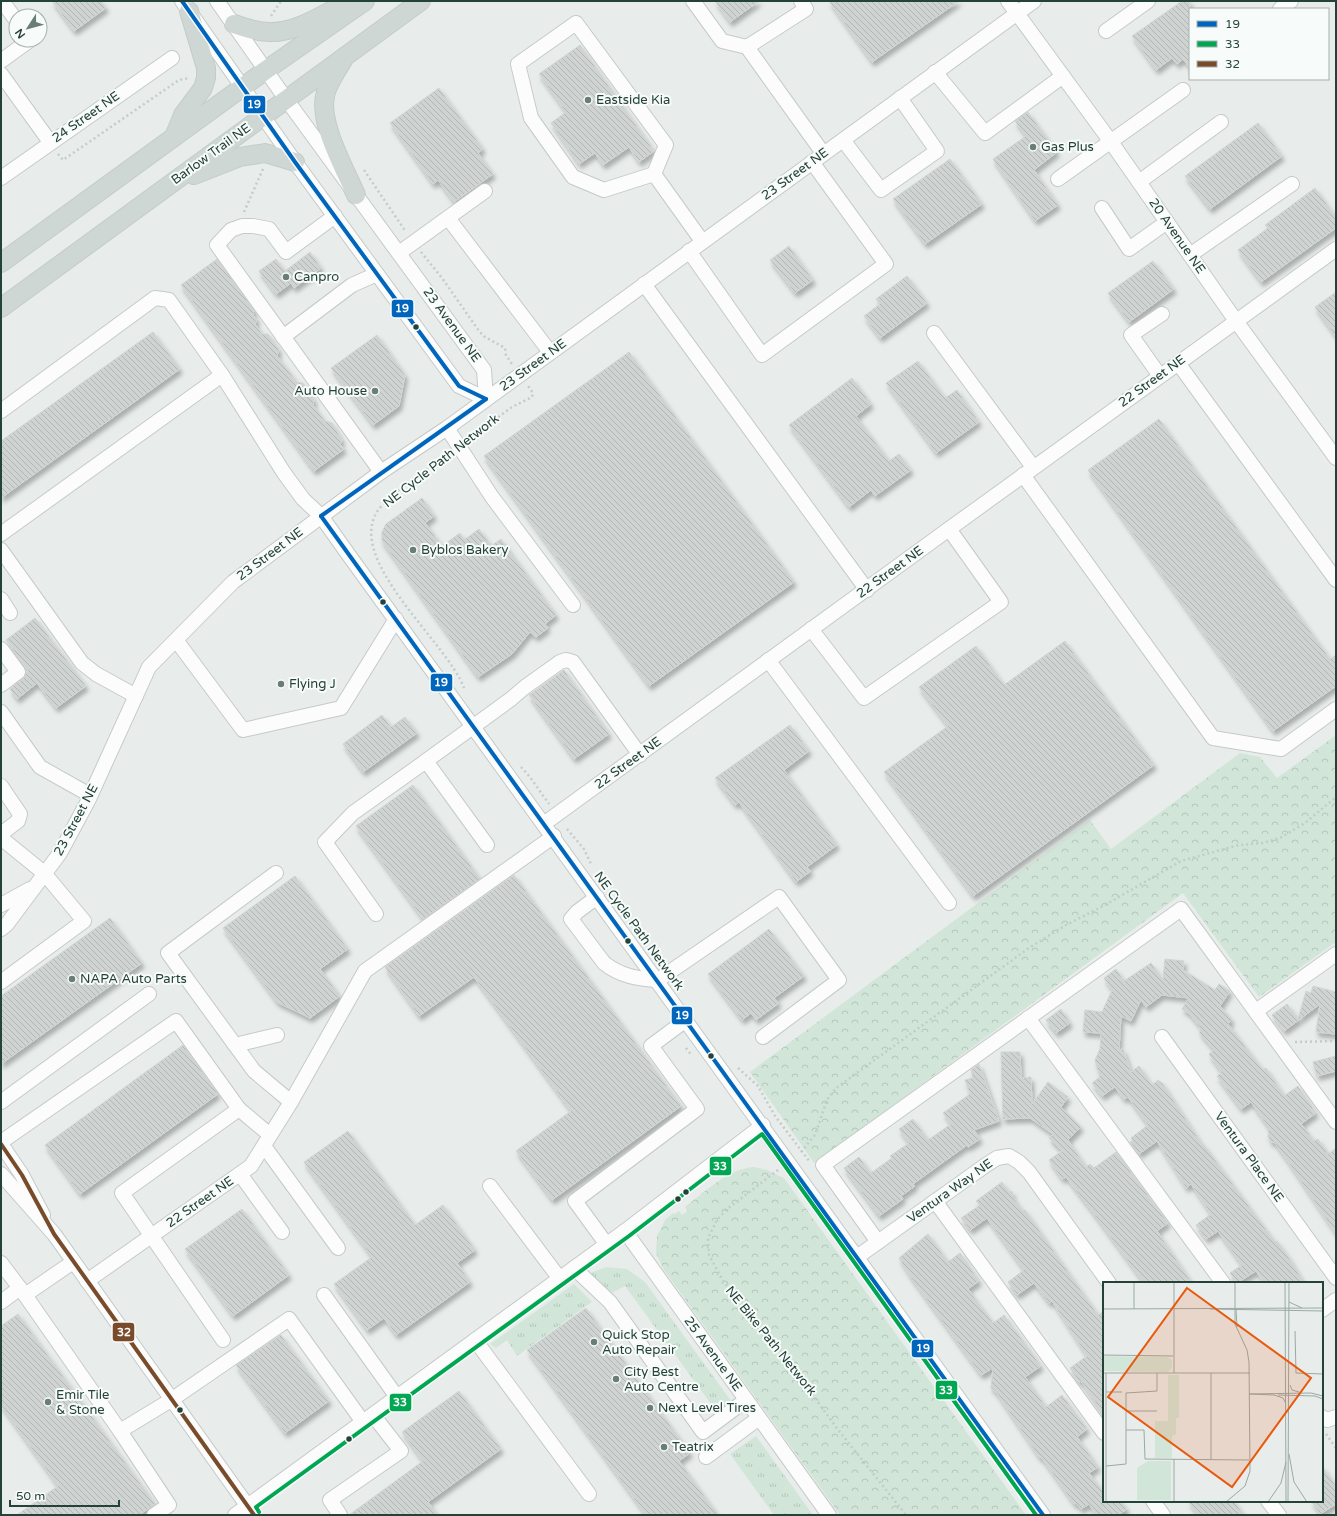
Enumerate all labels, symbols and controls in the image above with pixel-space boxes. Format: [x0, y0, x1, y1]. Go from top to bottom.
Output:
north arrow [8, 8, 48, 48]
legend [1189, 8, 1329, 80]
text: 19 [1225, 17, 1240, 31]
text: N [12, 26, 28, 41]
text: 33 [1225, 37, 1240, 51]
text: 32 [1225, 57, 1240, 71]
street label: 24 Street NE [49, 88, 123, 146]
place label: Eastside Kia [596, 92, 670, 108]
line badge: 19 [243, 95, 266, 114]
marker: Eastside Kia [583, 95, 593, 105]
text: 19 [247, 98, 261, 111]
street label: Barlow Trail NE [168, 120, 254, 188]
place label: Gas Plus [1041, 139, 1094, 155]
marker: Gas Plus [1028, 142, 1038, 152]
street label: 23 Street NE [758, 144, 832, 204]
street label: 20 Avenue NE [1145, 195, 1209, 277]
place label: Canpro [294, 269, 339, 285]
marker: Canpro [281, 272, 291, 282]
street label: 23 Avenue NE [420, 285, 484, 365]
line badge: 19 [391, 299, 414, 318]
text: 19 [395, 302, 409, 315]
unlabelled marker [411, 322, 421, 332]
street label: 23 Street NE [496, 335, 570, 395]
street label: 22 Street NE [1115, 351, 1189, 411]
place label: Auto House [294, 383, 367, 399]
marker: Auto House [370, 386, 380, 396]
street label: NE Cycle Path Network [380, 411, 502, 511]
street label: 23 Street NE [234, 524, 306, 584]
place label: Byblos Bakery [421, 542, 508, 558]
street label: 22 Street NE [853, 542, 927, 602]
marker: Byblos Bakery [408, 545, 418, 555]
unlabelled marker [378, 597, 388, 607]
line badge: 19 [430, 673, 453, 692]
place label: Flying J [289, 676, 336, 692]
text: 19 [434, 676, 448, 689]
marker: Flying J [276, 679, 286, 689]
street label: 22 Street NE [591, 733, 665, 793]
street label: 23 Street NE [50, 781, 102, 859]
street label: NE Cycle Path Network [591, 869, 687, 993]
unlabelled marker [623, 936, 633, 946]
place label: NAPA Auto Parts [80, 971, 187, 987]
marker: NAPA Auto Parts [67, 974, 77, 984]
line badge: 19 [671, 1006, 693, 1025]
text: 19 [675, 1009, 689, 1022]
unlabelled marker [706, 1051, 716, 1061]
street label: Ventura Place NE [1211, 1109, 1287, 1205]
line badge: 33 [709, 1156, 732, 1176]
street label: Ventura Way NE [904, 1156, 996, 1226]
text: 33 [713, 1160, 727, 1173]
street label: 22 Street NE [163, 1173, 237, 1231]
unlabelled marker [681, 1187, 691, 1197]
unlabelled marker [673, 1194, 683, 1204]
inset map [1103, 1282, 1323, 1502]
street label: NE Bike Path Network [722, 1283, 820, 1399]
street label: 25 Avenue NE [681, 1314, 745, 1394]
line badge: 32 [112, 1322, 135, 1342]
text: 32 [117, 1326, 131, 1339]
place label: Quick Stop Auto Repair [602, 1327, 676, 1358]
marker: Quick Stop Auto Repair [589, 1337, 599, 1347]
line badge: 19 [911, 1339, 934, 1358]
text: 19 [916, 1342, 930, 1355]
place label: City Best Auto Centre [624, 1364, 699, 1395]
marker: City Best Auto Centre [611, 1374, 621, 1384]
line badge: 33 [935, 1380, 958, 1400]
text: 33 [939, 1384, 953, 1397]
place label: Emir Tile & Stone [56, 1387, 109, 1418]
line badge: 33 [389, 1393, 412, 1412]
text: 33 [393, 1396, 407, 1409]
marker: Emir Tile & Stone [43, 1397, 53, 1407]
place label: Next Level Tires [658, 1400, 756, 1416]
marker: Next Level Tires [645, 1403, 655, 1413]
unlabelled marker [175, 1405, 185, 1415]
unlabelled marker [344, 1434, 354, 1444]
place label: Teatrix [672, 1439, 714, 1455]
marker: Teatrix [659, 1442, 669, 1452]
scale bar [10, 1482, 119, 1508]
text: 50 m [16, 1489, 45, 1503]

